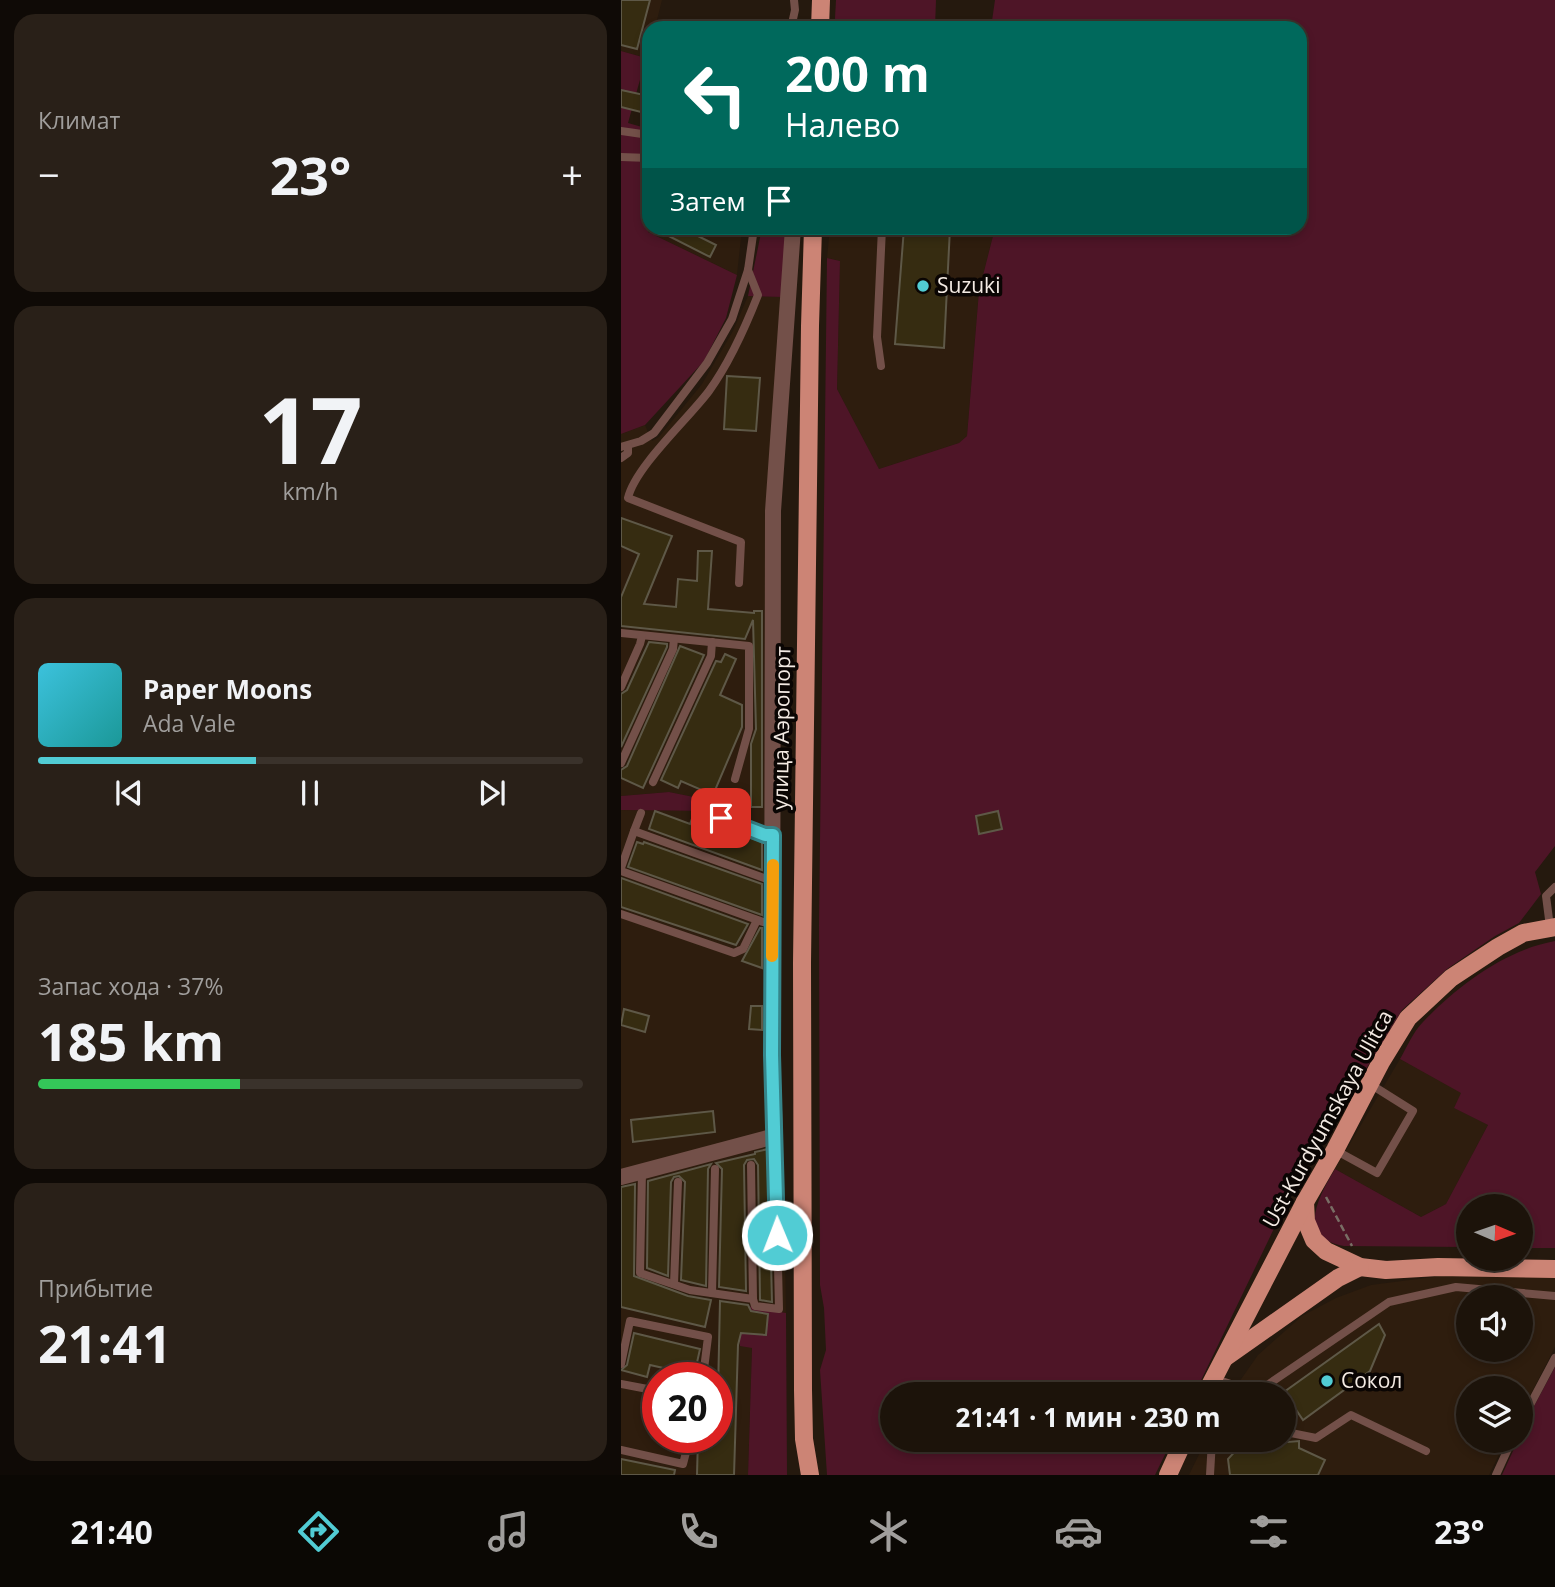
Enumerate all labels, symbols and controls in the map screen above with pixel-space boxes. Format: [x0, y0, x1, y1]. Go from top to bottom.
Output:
text: 200 m [785, 40, 930, 106]
icon: left [670, 49, 761, 140]
text: Налево [785, 103, 900, 146]
text: Климат [38, 104, 120, 136]
text: 23° [270, 139, 351, 210]
text: − [38, 148, 60, 200]
text: + [561, 148, 583, 200]
icon: arrive [760, 182, 798, 220]
text: Затем [670, 183, 746, 219]
place label: Suzuki [937, 271, 1000, 299]
marker: Suzuki [915, 278, 931, 294]
text: 17 [258, 367, 363, 491]
text: km/h [283, 475, 338, 507]
street label: улица Аэропорт [766, 646, 796, 810]
text: Paper Moons [143, 671, 312, 707]
text: Ada Vale [143, 707, 236, 739]
icon: previous [110, 774, 148, 812]
icon: pause [291, 774, 329, 812]
icon: next [473, 774, 511, 812]
pin [691, 788, 751, 848]
icon: arrive [702, 799, 740, 837]
text: Запас хода · 37% [38, 970, 223, 1002]
text: 185 km [38, 1005, 224, 1076]
street label: Ust-Kurdyumskaya Ulitca [1255, 1005, 1399, 1232]
north arrow [1456, 1194, 1533, 1270]
map controls [1456, 1194, 1533, 1453]
position arrow [740, 1198, 814, 1272]
text: Прибытие [38, 1272, 153, 1304]
button: sound [1456, 1285, 1533, 1362]
text: 21:41 [38, 1307, 172, 1378]
speed limit sign: 20 [642, 1362, 733, 1453]
place label: Сокол [1341, 1366, 1402, 1394]
marker: Сокол [1319, 1373, 1335, 1389]
button: layers [1456, 1376, 1533, 1453]
text: 21:41 · 1 мин · 230 m [955, 1399, 1221, 1435]
icon: directions [294, 1507, 343, 1556]
icon: music [484, 1507, 533, 1556]
icon: phone [674, 1507, 723, 1556]
icon: climate [864, 1507, 913, 1556]
icon: car [1054, 1507, 1103, 1556]
icon: filters [1244, 1507, 1293, 1556]
text: 21:40 [71, 1510, 153, 1553]
text: 23° [1434, 1510, 1484, 1553]

